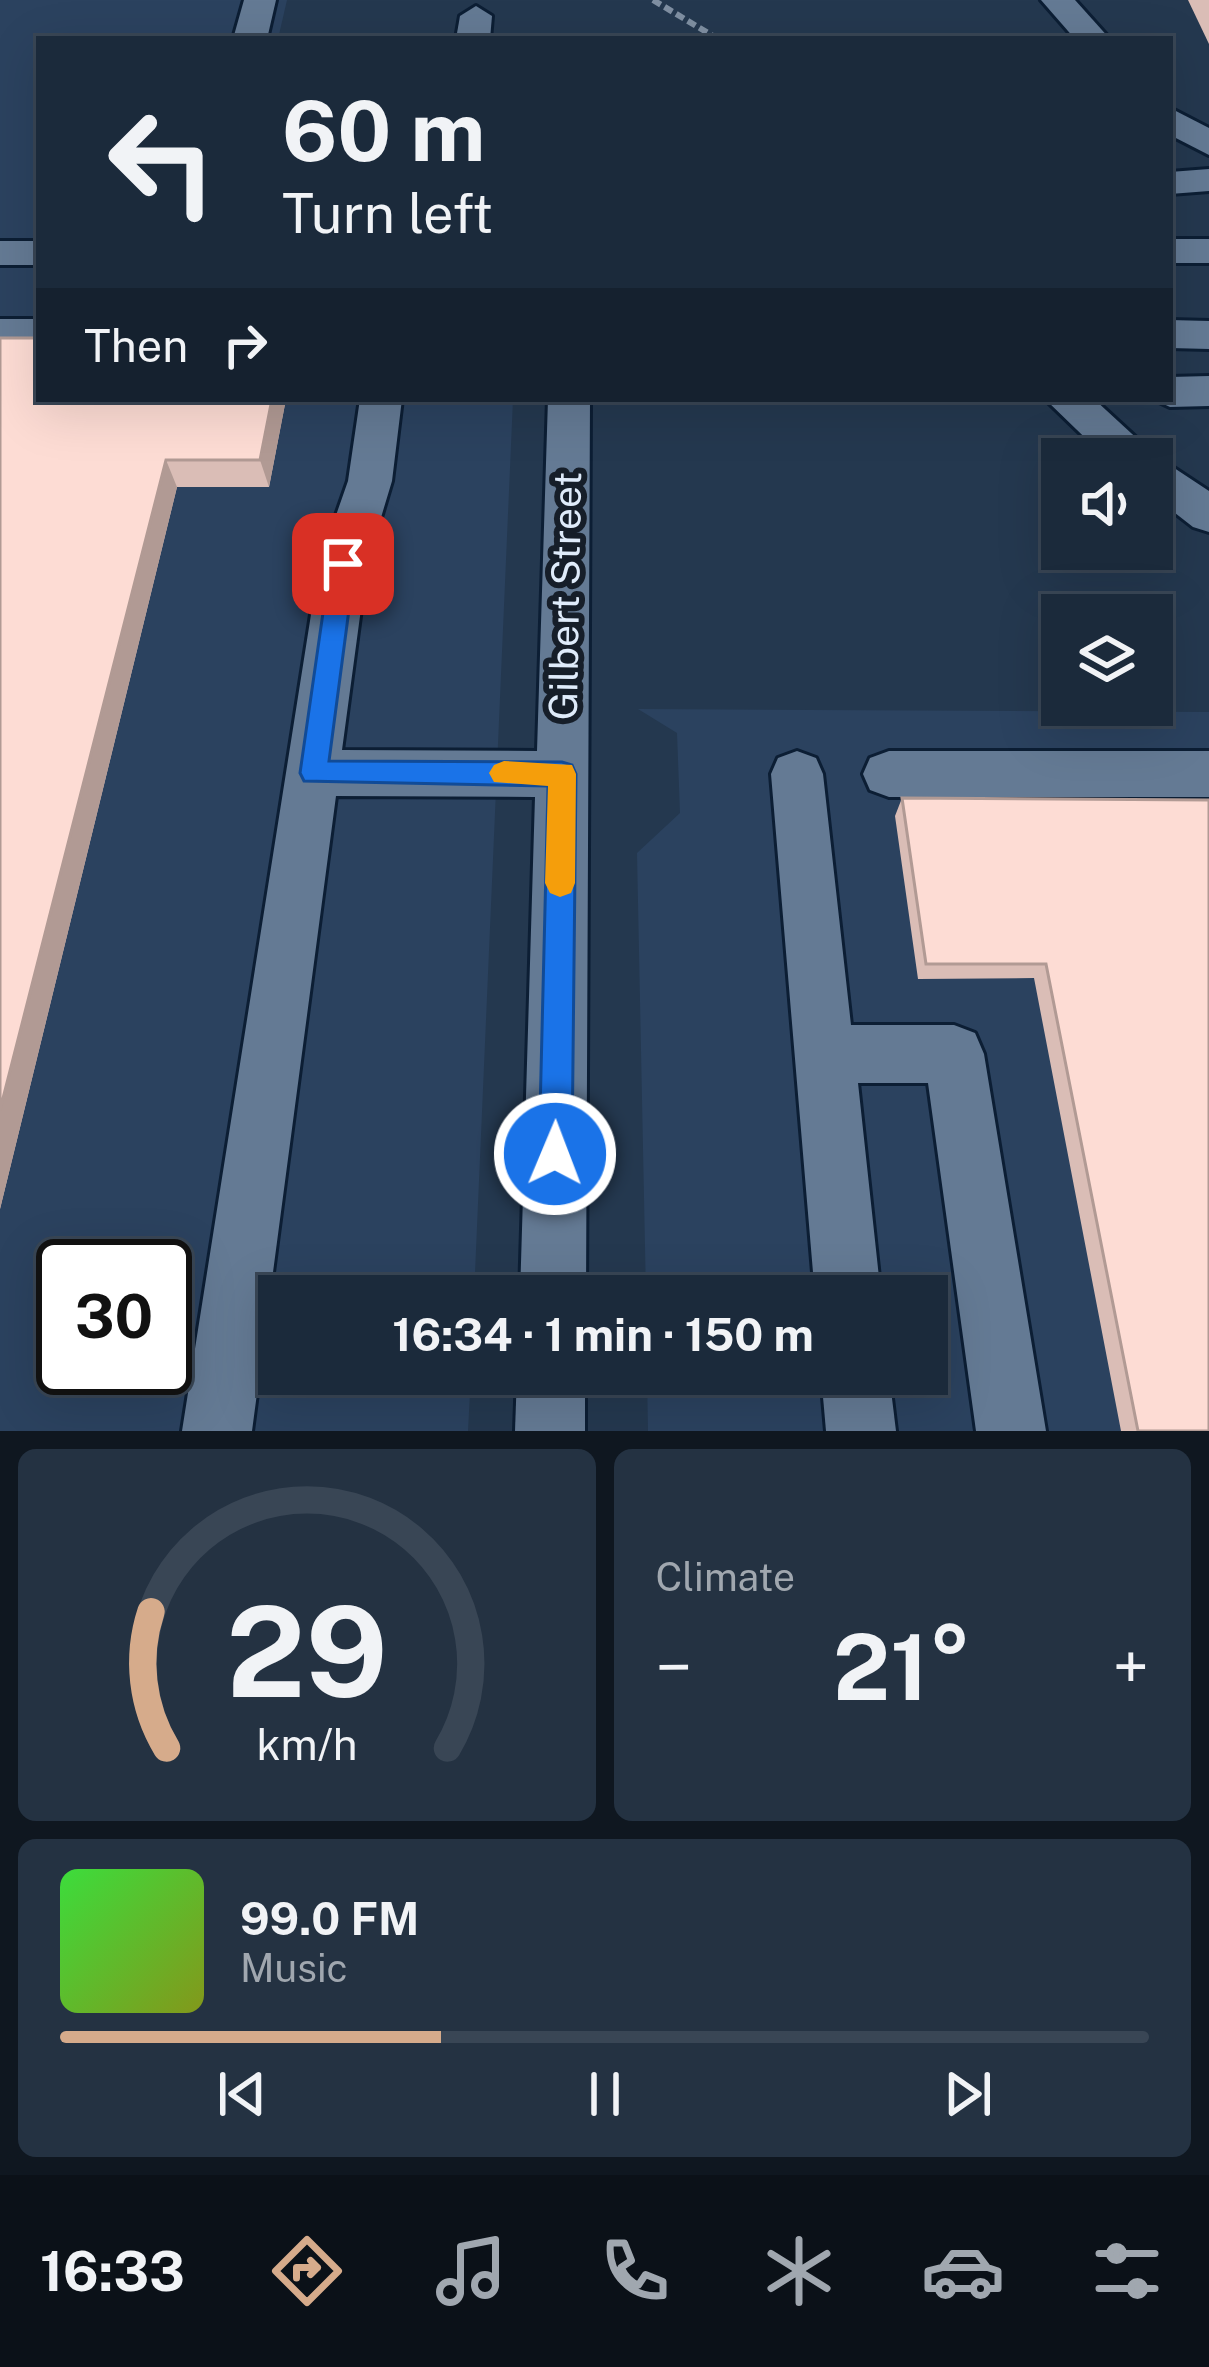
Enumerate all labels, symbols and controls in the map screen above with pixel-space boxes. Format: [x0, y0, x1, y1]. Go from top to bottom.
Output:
text: 60 m [282, 81, 486, 180]
icon: left [84, 84, 240, 240]
text: Turn left [282, 182, 493, 245]
icon: right [212, 312, 278, 378]
text: Then [84, 319, 188, 372]
map controls [1041, 438, 1173, 726]
button: sound [1041, 438, 1173, 570]
street label: Gilbert Street [540, 471, 590, 721]
pin [292, 513, 394, 615]
icon: arrive [310, 531, 376, 597]
button: layers [1041, 594, 1173, 726]
position arrow [492, 1091, 618, 1217]
speed limit sign: 30 [36, 1239, 192, 1395]
text: 16:34 · 1 min · 150 m [392, 1308, 814, 1361]
text: Climate [656, 1554, 795, 1600]
text: 29 [226, 1578, 387, 1725]
text: 21° [833, 1614, 971, 1720]
text: − [656, 1628, 692, 1706]
text: + [1112, 1628, 1149, 1706]
text: km/h [256, 1719, 357, 1770]
text: 99.0 FM [240, 1892, 419, 1945]
text: Music [240, 1945, 348, 1991]
icon: previous [209, 2061, 275, 2127]
icon: pause [572, 2061, 638, 2127]
icon: next [935, 2061, 1001, 2127]
icon: directions [265, 2229, 349, 2313]
icon: music [429, 2229, 513, 2313]
icon: phone [593, 2229, 677, 2313]
icon: climate [757, 2229, 841, 2313]
icon: car [921, 2229, 1005, 2313]
icon: filters [1085, 2229, 1169, 2313]
text: 16:33 [40, 2240, 185, 2303]

